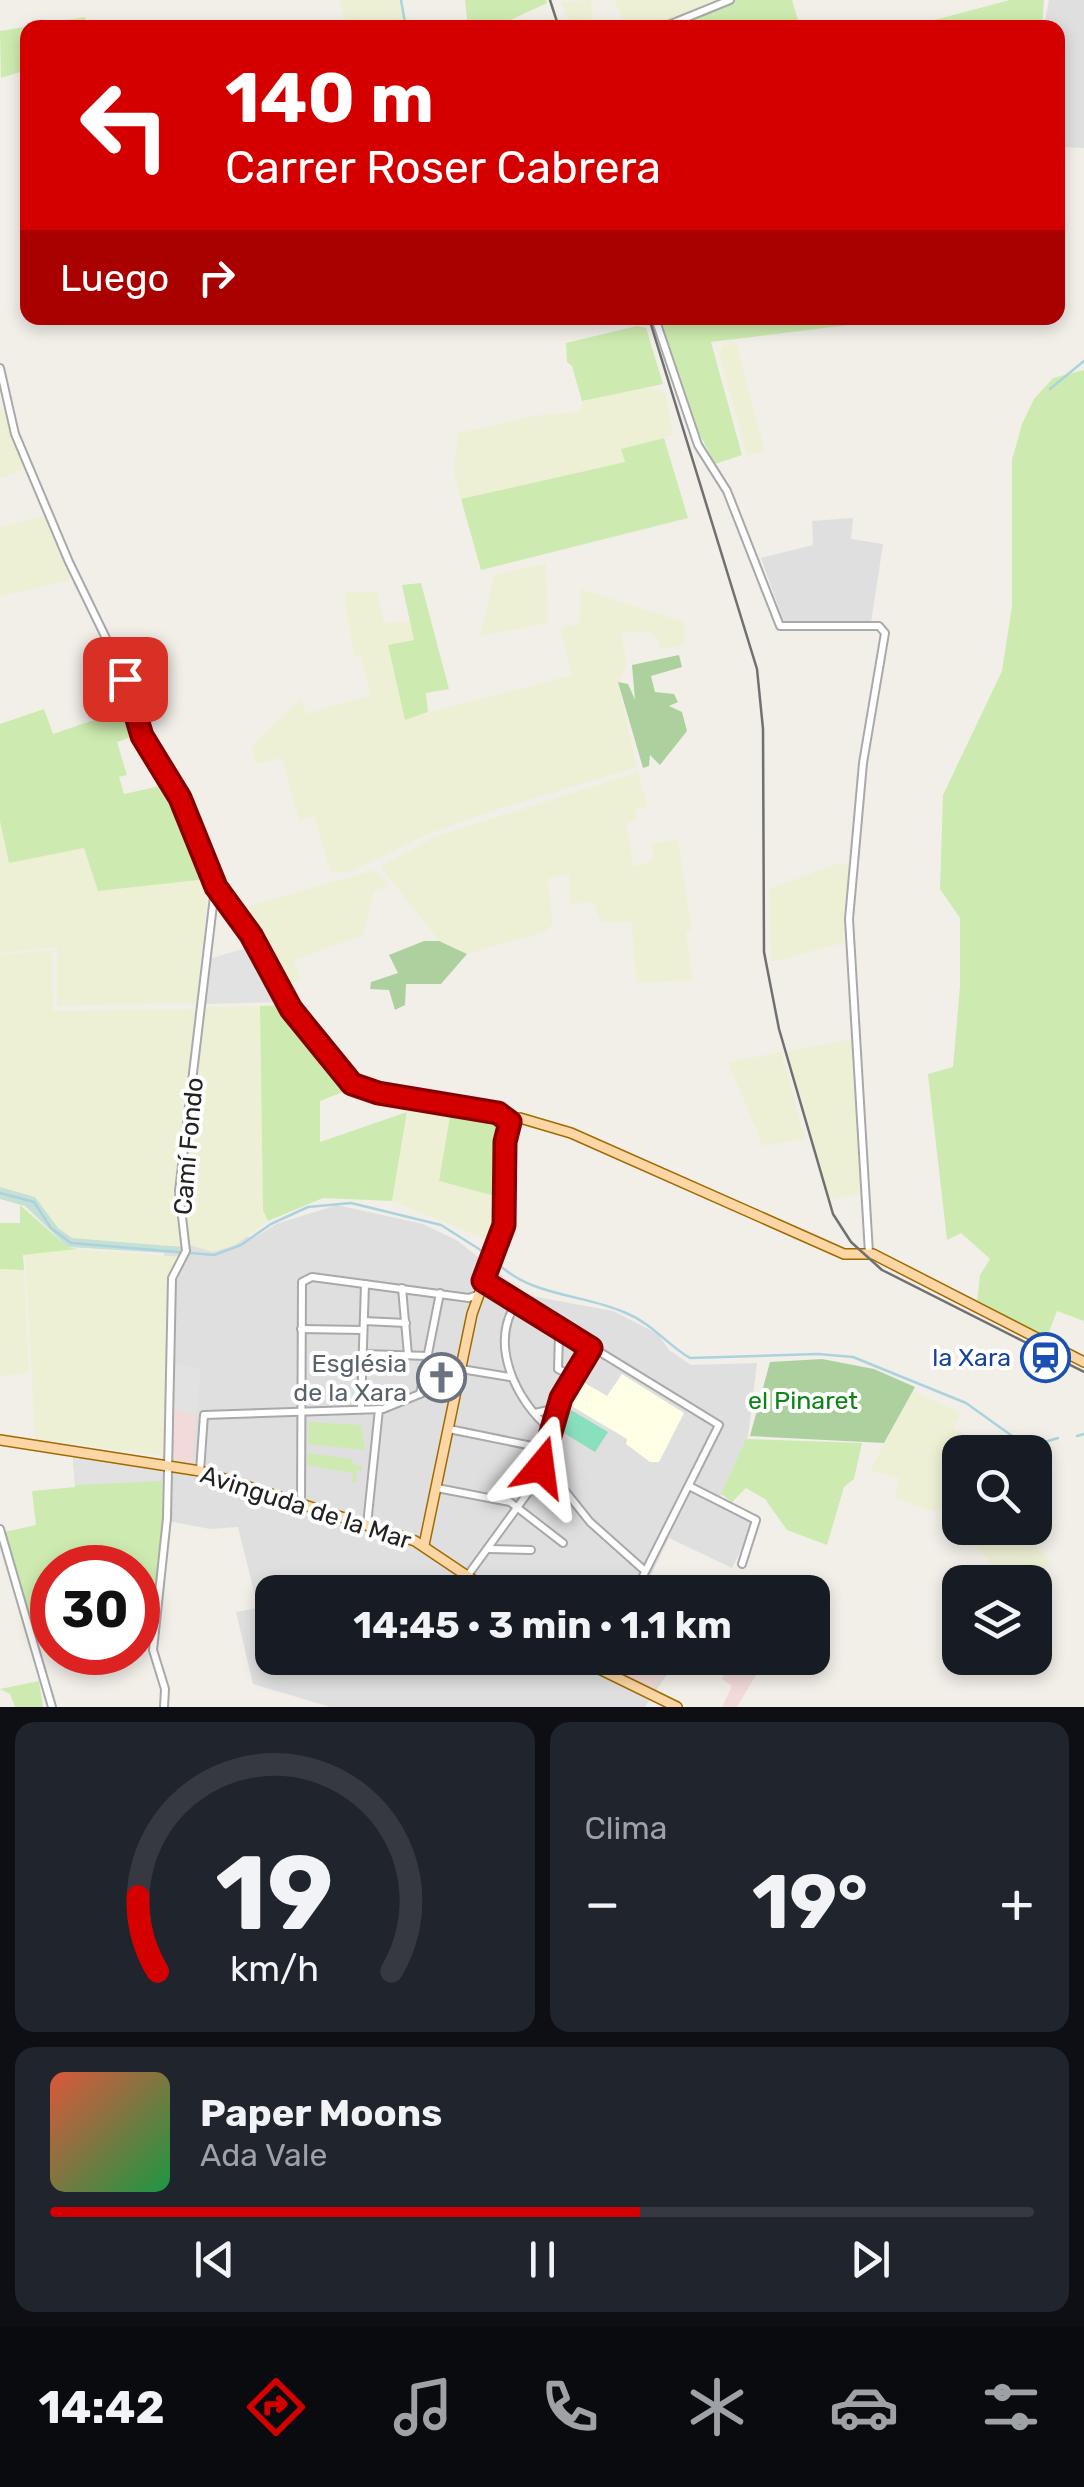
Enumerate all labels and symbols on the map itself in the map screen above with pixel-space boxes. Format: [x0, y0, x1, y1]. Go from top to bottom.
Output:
pin [83, 637, 168, 722]
street label: Camí Fondo [168, 1076, 209, 1216]
station icon: la Xara [1020, 1331, 1072, 1383]
place label: la Xara [932, 1343, 1011, 1372]
place label: Església de la Xara [293, 1349, 407, 1407]
church icon: Església de la Xara [416, 1351, 468, 1403]
park label: el Pinaret [748, 1386, 858, 1415]
position arrow [489, 1415, 593, 1519]
street label: Avinguda de la Mar [197, 1460, 415, 1555]
speed limit sign: 30 [30, 1545, 160, 1675]

